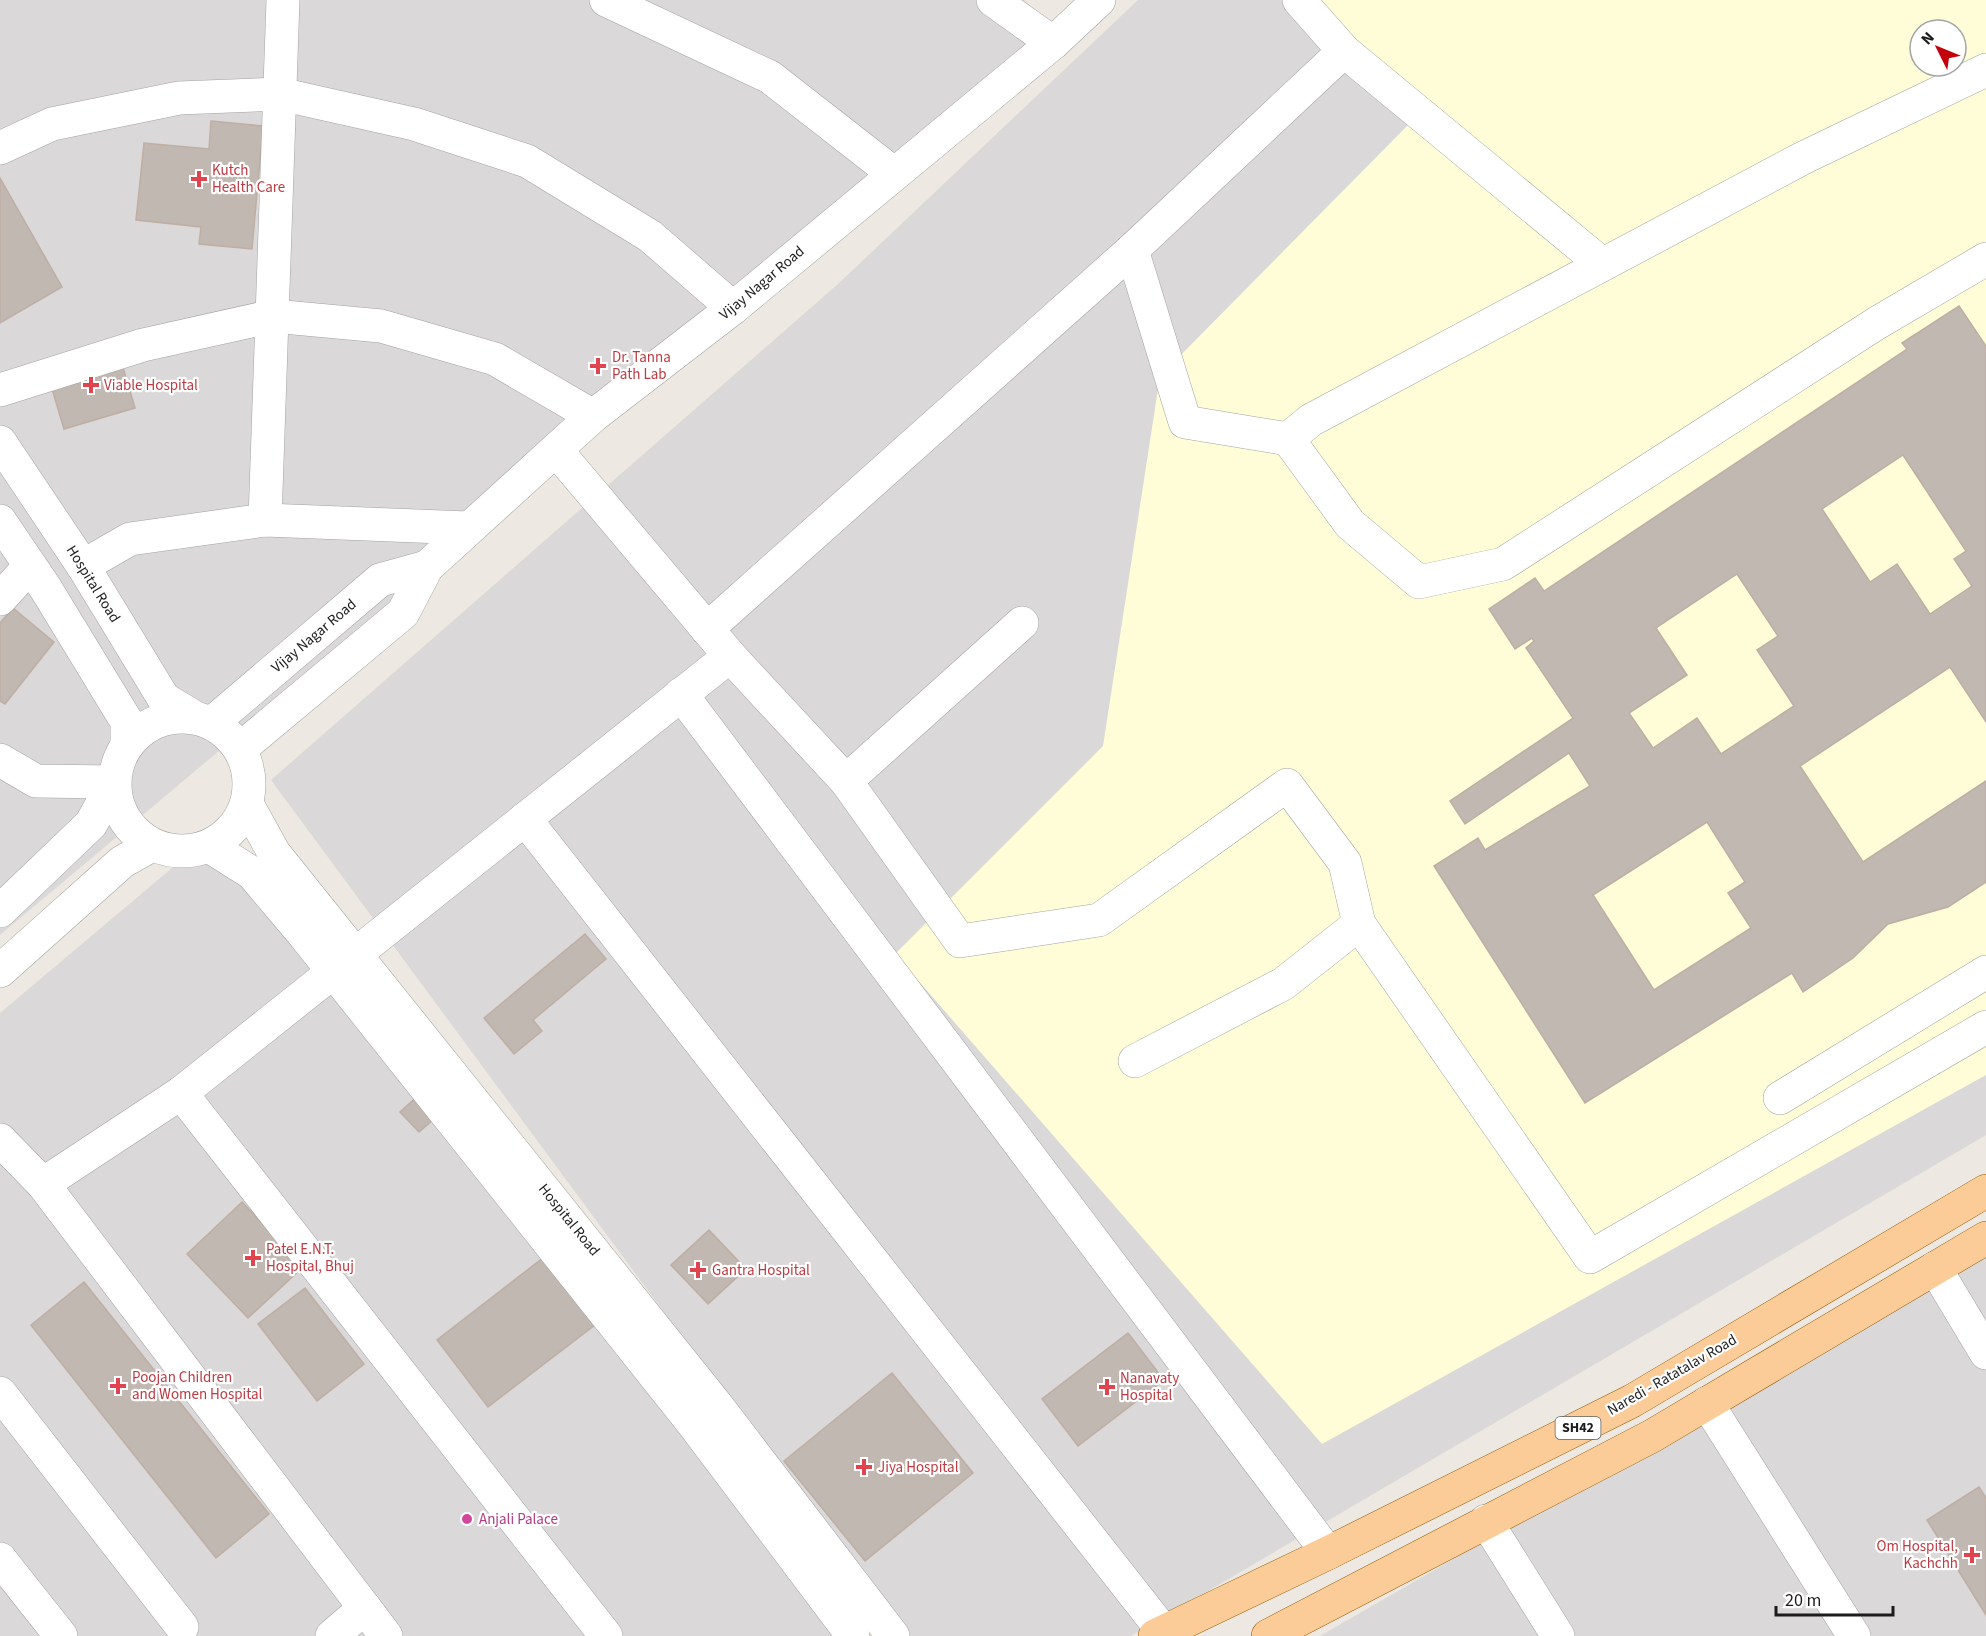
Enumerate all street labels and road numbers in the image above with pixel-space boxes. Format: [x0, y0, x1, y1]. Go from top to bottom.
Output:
street label: Vijay Nagar Road [715, 241, 809, 325]
street label: Hospital Road [61, 541, 125, 627]
street label: Vijay Nagar Road [267, 594, 361, 678]
street label: Hospital Road [533, 1179, 605, 1261]
street label: Naredi - Ratatalav Road [1603, 1329, 1741, 1421]
road number: SH42 [1556, 1417, 1600, 1439]

